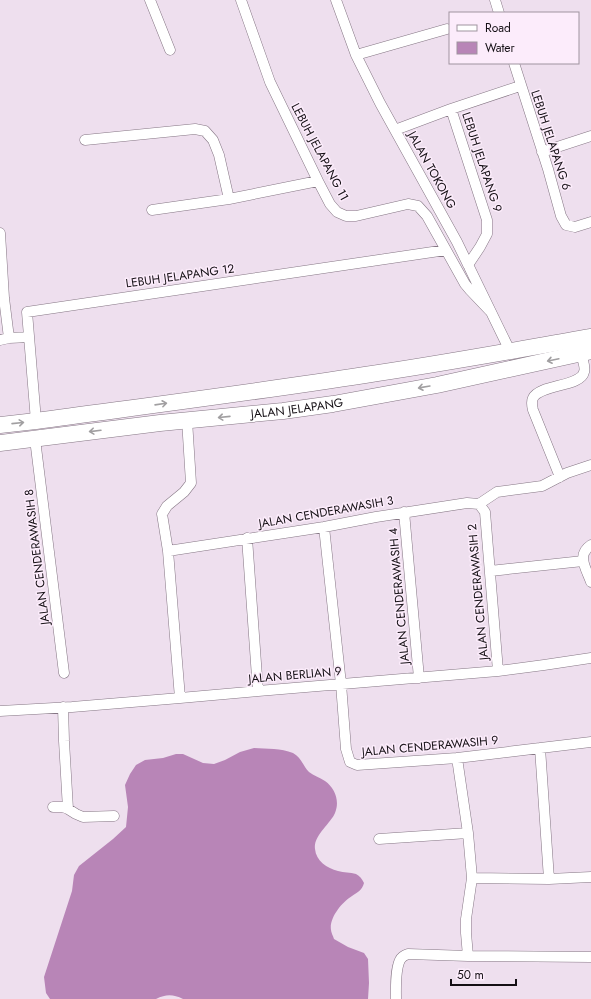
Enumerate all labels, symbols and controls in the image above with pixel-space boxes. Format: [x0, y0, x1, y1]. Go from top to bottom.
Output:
legend [449, 12, 579, 64]
text: Road [485, 19, 511, 37]
text: Water [485, 39, 516, 57]
street label: LEBUH JELAPANG 6 [526, 88, 576, 192]
street label: LEBUH JELAPANG 11 [287, 100, 353, 204]
street label: LEBUH JELAPANG 9 [457, 110, 507, 214]
street label: JALAN TOKONG [402, 126, 461, 212]
street label: LEBUH JELAPANG 12 [124, 259, 236, 293]
one-way arrow [547, 356, 560, 364]
one-way arrow [418, 384, 431, 392]
street label: JALAN JELAPANG [248, 393, 345, 423]
one-way arrow [154, 400, 167, 408]
one-way arrow [218, 413, 231, 420]
one-way arrow [11, 419, 24, 427]
one-way arrow [89, 427, 102, 435]
street label: JALAN CENDERAWASIH 8 [20, 488, 54, 628]
street label: JALAN CENDERAWASIH 3 [255, 491, 395, 533]
street label: JALAN CENDERAWASIH 2 [463, 523, 493, 663]
street label: JALAN CENDERAWASIH 4 [384, 527, 414, 667]
street label: JALAN BERLIAN 9 [246, 662, 342, 688]
street label: JALAN CENDERAWASIH 9 [359, 731, 499, 761]
scale bar [451, 961, 516, 987]
text: 50 m [457, 966, 484, 984]

